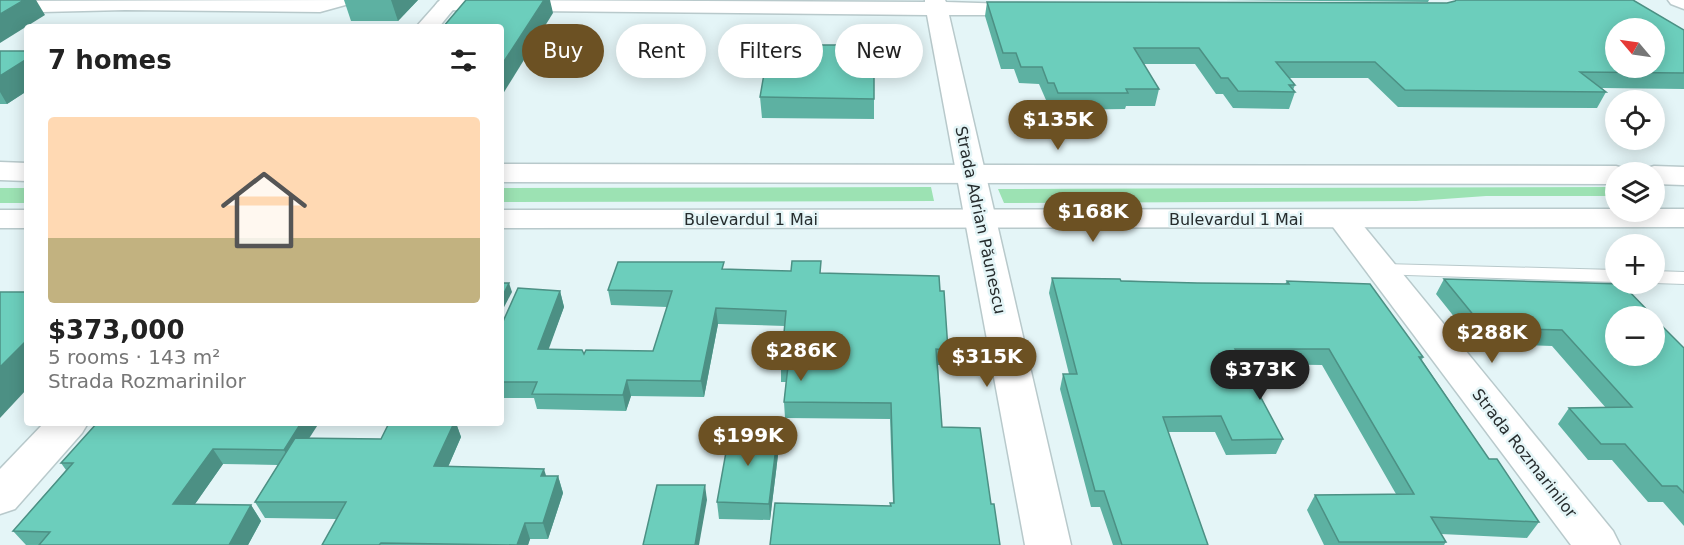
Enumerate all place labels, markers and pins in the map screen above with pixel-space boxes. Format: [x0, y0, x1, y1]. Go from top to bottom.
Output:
pin: $135K [1016, 100, 1100, 151]
pin: $168K [1051, 192, 1135, 243]
pin: $288K [1450, 313, 1534, 364]
pin: $286K [759, 331, 843, 382]
pin: $315K [945, 337, 1029, 388]
pin: $373K [1218, 350, 1302, 401]
pin: $199K [706, 416, 790, 467]

